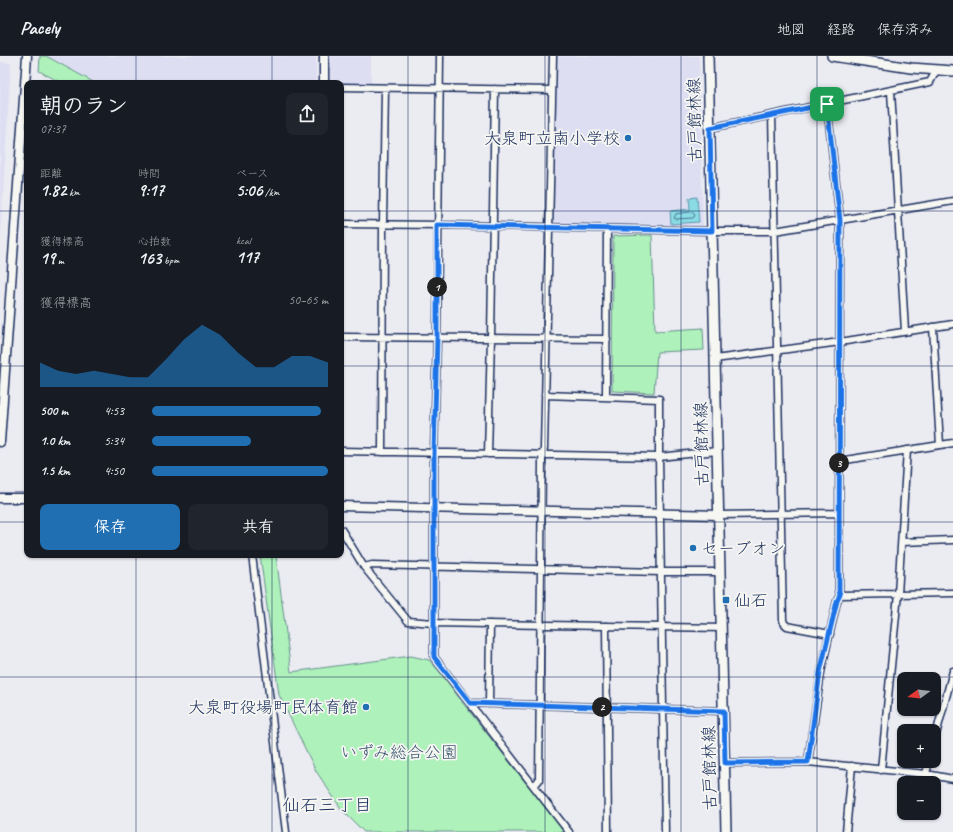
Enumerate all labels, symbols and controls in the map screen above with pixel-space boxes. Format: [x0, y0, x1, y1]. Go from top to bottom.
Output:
text: Pacely [20, 16, 60, 40]
text: 地図 [777, 21, 805, 38]
text: 経路 [827, 21, 855, 38]
text: 保存済み [877, 21, 933, 38]
street label: 古戸館林線 [683, 77, 706, 163]
pin [810, 87, 844, 121]
text: 朝のラン [40, 92, 128, 120]
button: share [286, 93, 328, 135]
icon: arrive [816, 93, 838, 115]
text: 07:37 [40, 121, 66, 137]
place label: 大泉町立南小学校 [484, 128, 620, 149]
marker: 大泉町立南小学校 [623, 133, 633, 143]
text: 距離 [40, 166, 62, 180]
text: 時間 [138, 166, 160, 180]
text: ペース [236, 166, 268, 180]
text: 1.82 [40, 180, 66, 201]
text: 9:17 [138, 180, 164, 201]
text: 5:06 [236, 180, 262, 201]
text: km [66, 185, 80, 199]
text: /km [262, 185, 279, 199]
text: kcal [236, 233, 251, 247]
text: 獲得標高 [40, 234, 84, 248]
text: 心拍数 [138, 234, 171, 248]
text: 117 [236, 247, 259, 268]
text: 19 [40, 248, 55, 269]
text: 163 [138, 248, 161, 269]
text: m [55, 253, 64, 267]
text: bpm [161, 253, 179, 267]
pin: 1 [427, 277, 447, 297]
text: 1 [435, 280, 439, 294]
text: 50–65 m [288, 292, 328, 308]
text: 獲得標高 [40, 295, 92, 311]
street label: 古戸館林線 [690, 401, 713, 487]
text: 500 m [40, 403, 68, 419]
text: 4:53 [104, 403, 124, 419]
text: 1.0 km [40, 433, 70, 449]
text: 5:34 [104, 433, 124, 449]
pin: 3 [829, 453, 849, 473]
text: 3 [837, 456, 841, 470]
text: 1.5 km [40, 463, 70, 479]
text: 4:50 [104, 463, 124, 479]
button: 保存 [40, 504, 180, 550]
button: 共有 [188, 504, 328, 550]
place label: セーブオン [701, 538, 785, 559]
marker: セーブオン [688, 543, 698, 553]
place label: 仙石 [734, 590, 768, 611]
marker: 仙石 [721, 595, 731, 605]
north arrow [897, 672, 941, 716]
map controls [897, 672, 941, 820]
place label: 大泉町役場町民体育館 [188, 697, 358, 718]
pin: 2 [592, 697, 612, 717]
text: 2 [600, 700, 604, 714]
marker: 大泉町役場町民体育館 [361, 702, 371, 712]
button: + [897, 724, 941, 768]
street label: 古戸館林線 [698, 725, 721, 811]
park label: いずみ総合公園 [340, 742, 458, 763]
button: − [897, 776, 941, 820]
district label: 仙石三丁目 [282, 794, 372, 816]

